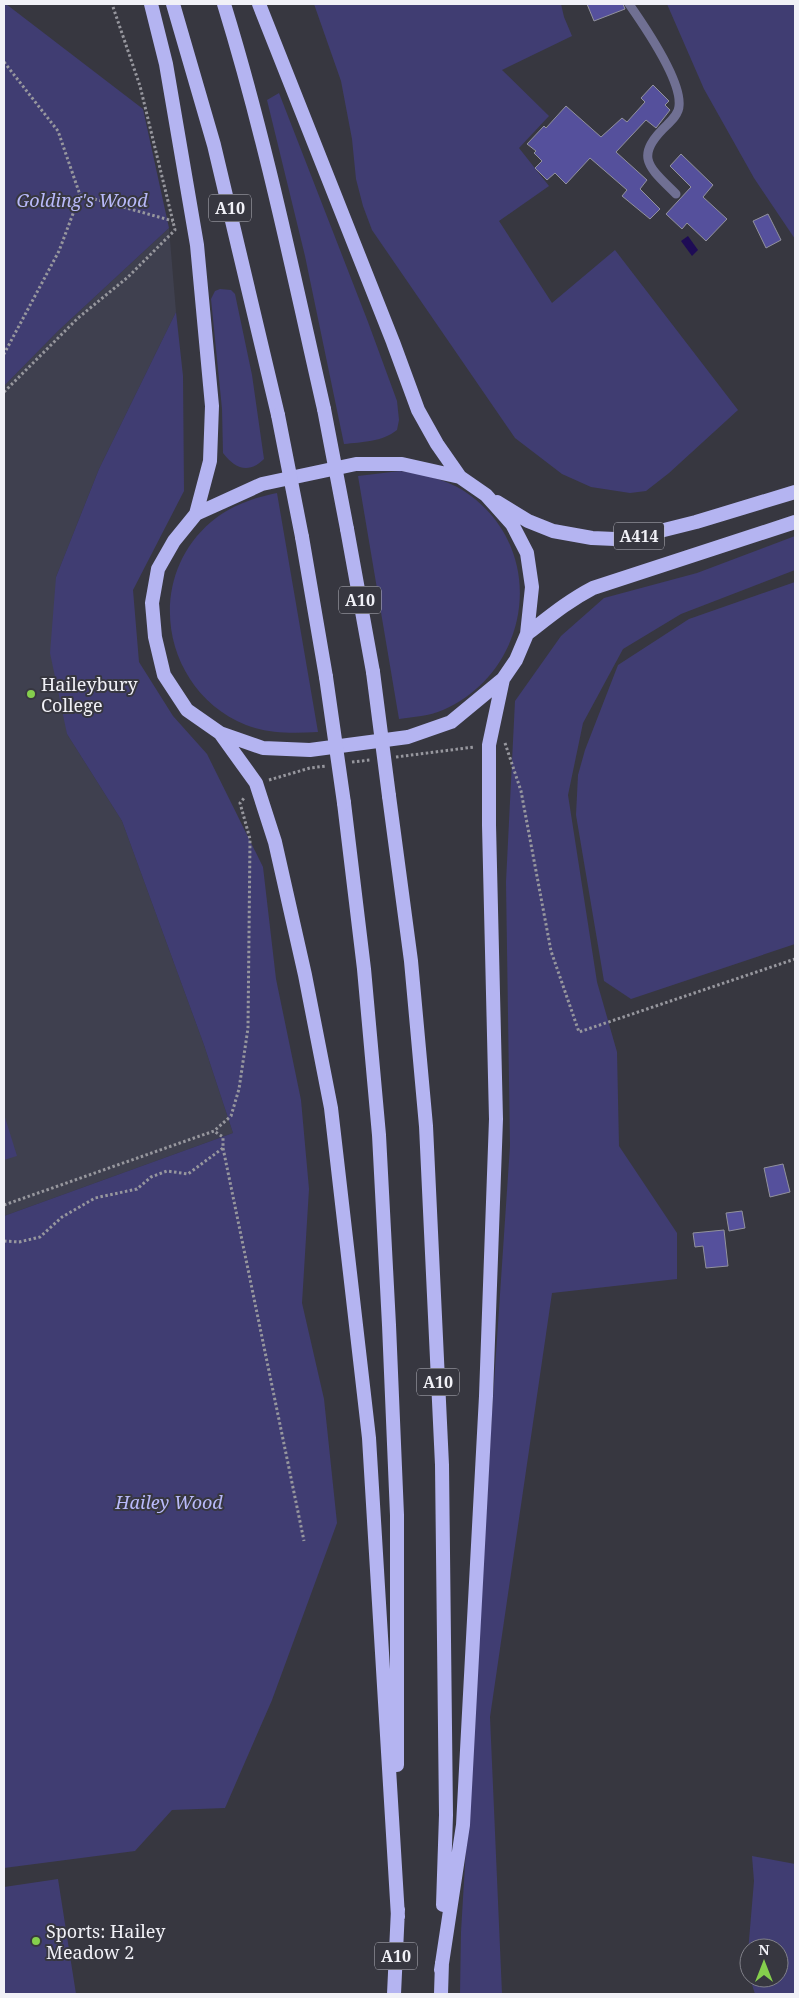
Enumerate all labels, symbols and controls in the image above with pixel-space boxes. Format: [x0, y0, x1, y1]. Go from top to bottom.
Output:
park label: Golding's Wood [16, 188, 148, 212]
road number: A10 [209, 194, 251, 222]
road number: A414 [614, 522, 664, 550]
road number: A10 [339, 586, 381, 614]
place label: Haileybury College [41, 672, 139, 717]
marker: Haileybury College [25, 688, 37, 700]
road number: A10 [417, 1368, 459, 1395]
park label: Hailey Wood [114, 1490, 223, 1514]
place label: Sports: Hailey Meadow 2 [46, 1919, 166, 1964]
marker: Sports: Hailey Meadow 2 [30, 1935, 42, 1947]
north arrow [739, 1938, 789, 1988]
text: N [758, 1940, 770, 1959]
road number: A10 [375, 1942, 417, 1970]

